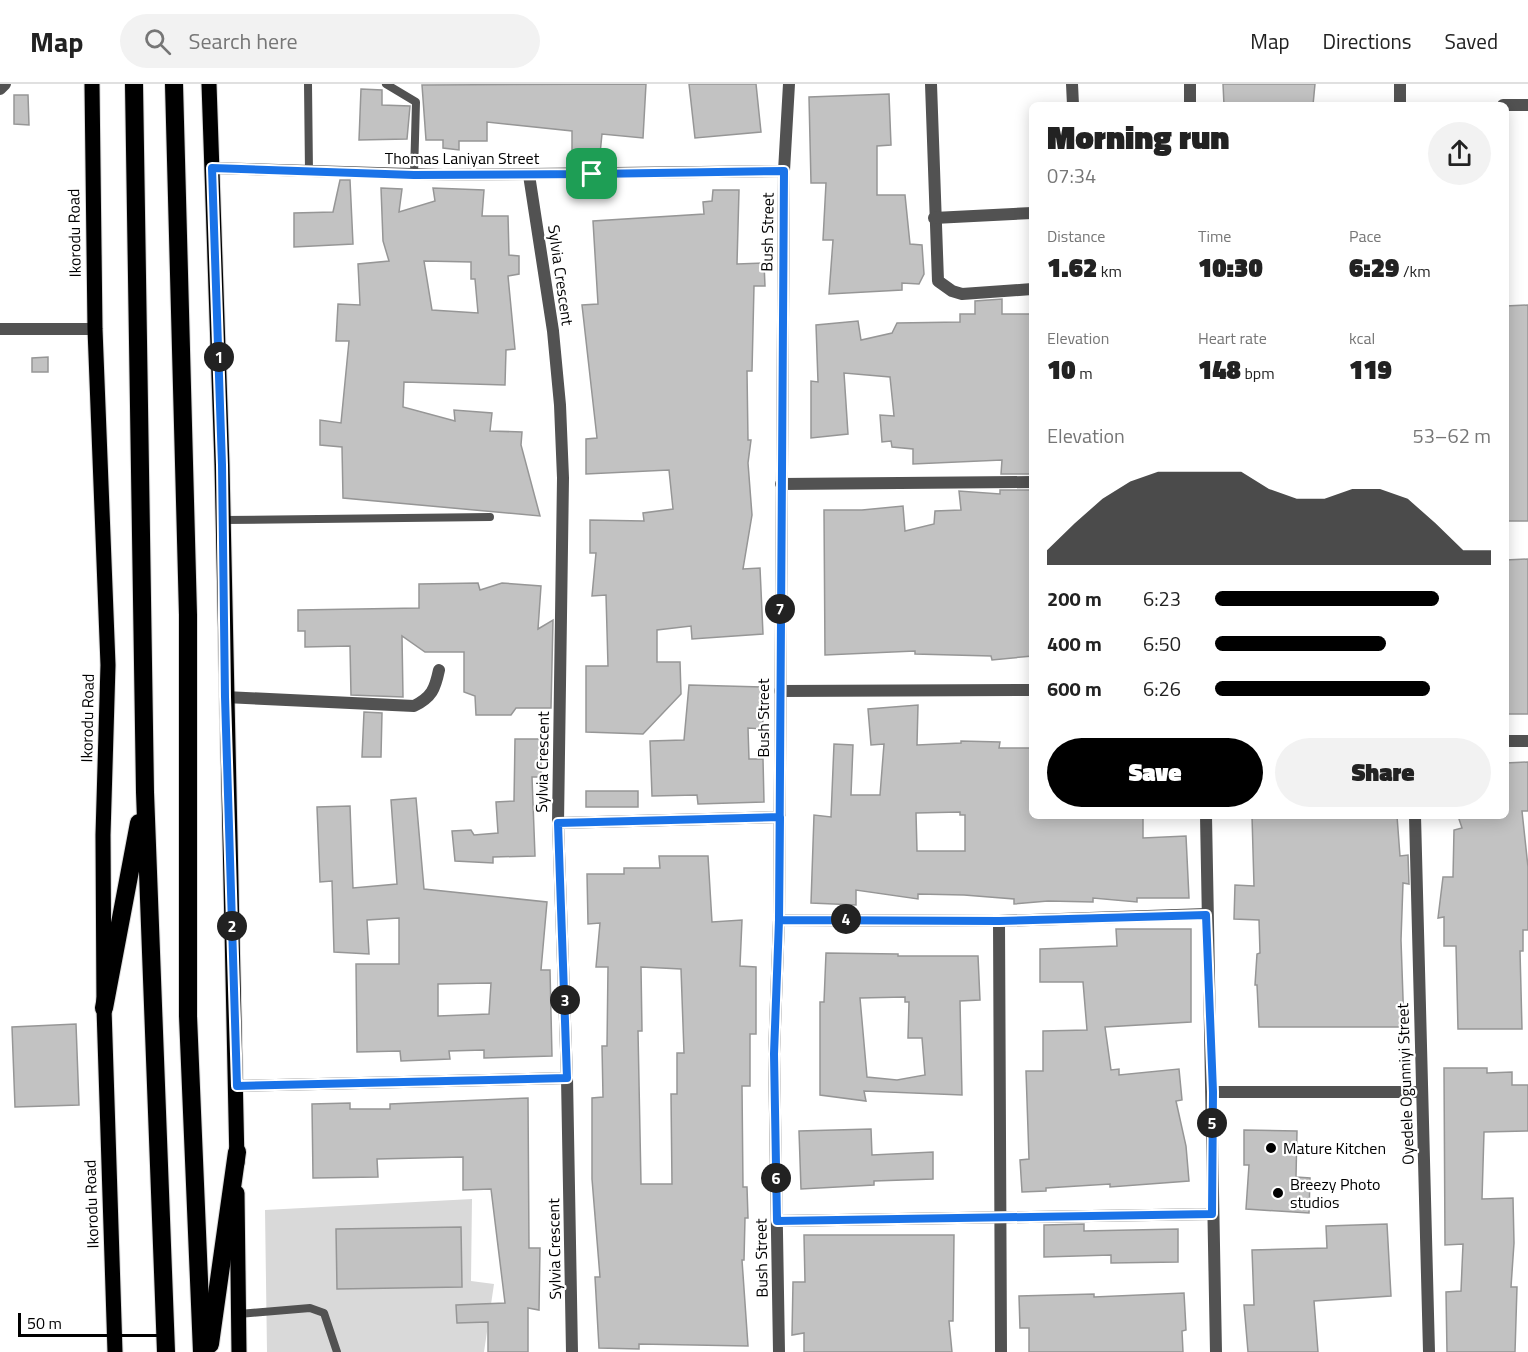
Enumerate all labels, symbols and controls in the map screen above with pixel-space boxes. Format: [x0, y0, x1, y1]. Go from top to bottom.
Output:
search box [120, 14, 540, 68]
text: Map [30, 20, 84, 63]
text: Search here [189, 24, 298, 58]
icon: search [141, 25, 174, 58]
text: Map [1250, 25, 1290, 57]
text: Directions [1323, 25, 1412, 57]
text: Saved [1445, 25, 1498, 57]
text: Morning run [1047, 112, 1229, 162]
button: share [1428, 122, 1491, 185]
street label: Thomas Laniyan Street [385, 146, 540, 170]
pin [566, 148, 617, 199]
icon: arrive [575, 157, 608, 190]
text: 07:34 [1047, 160, 1096, 191]
street label: Ikorodu Road [61, 188, 87, 278]
street label: Bush Street [754, 192, 780, 272]
street label: Sylvia Crescent [542, 223, 580, 327]
text: Distance [1047, 224, 1105, 248]
text: Time [1198, 224, 1231, 248]
text: Pace [1349, 224, 1381, 248]
text: 1.62 [1047, 248, 1097, 287]
text: 10:30 [1198, 248, 1263, 287]
text: 6:29 [1349, 248, 1399, 287]
text: km [1097, 259, 1122, 283]
text: /km [1399, 259, 1431, 283]
text: Elevation [1047, 326, 1109, 350]
text: Heart rate [1198, 326, 1267, 350]
text: kcal [1349, 326, 1375, 350]
pin: 1 [204, 342, 234, 372]
text: 1 [215, 345, 223, 369]
text: 10 [1047, 350, 1076, 389]
text: 148 [1198, 350, 1241, 389]
text: 119 [1349, 350, 1392, 389]
text: m [1076, 361, 1093, 385]
text: bpm [1241, 361, 1275, 385]
text: Elevation [1047, 420, 1125, 451]
text: 53–62 m [1412, 420, 1491, 451]
text: 200 m [1047, 583, 1102, 614]
text: 6:23 [1143, 583, 1181, 614]
pin: 7 [765, 594, 795, 624]
text: 7 [776, 597, 784, 621]
text: 400 m [1047, 628, 1102, 659]
text: 6:50 [1143, 628, 1181, 659]
street label: Ikorodu Road [74, 673, 100, 763]
text: 600 m [1047, 673, 1102, 704]
text: 6:26 [1143, 673, 1181, 704]
street label: Bush Street [751, 678, 775, 758]
street label: Sylvia Crescent [529, 711, 555, 813]
button: Save [1047, 738, 1263, 807]
button: Share [1275, 738, 1491, 807]
pin: 4 [831, 904, 861, 934]
text: 4 [842, 907, 850, 931]
pin: 2 [217, 911, 247, 941]
text: 2 [228, 914, 236, 938]
pin: 3 [550, 985, 580, 1015]
text: 3 [561, 988, 569, 1012]
street label: Oyedele Ogunniyi Street [1390, 1002, 1420, 1165]
pin: 5 [1197, 1108, 1227, 1138]
text: 5 [1208, 1111, 1216, 1135]
place label: Mature Kitchen [1283, 1136, 1386, 1160]
marker: Mature Kitchen [1264, 1141, 1278, 1155]
street label: Ikorodu Road [77, 1159, 105, 1249]
pin: 6 [761, 1163, 791, 1193]
text: 6 [772, 1166, 780, 1190]
place label: Breezy Photo studios [1290, 1172, 1380, 1214]
marker: Breezy Photo studios [1271, 1186, 1285, 1200]
street label: Sylvia Crescent [541, 1198, 567, 1300]
street label: Bush Street [748, 1218, 774, 1298]
scale bar [18, 1310, 160, 1338]
text: 50 m [27, 1311, 62, 1335]

